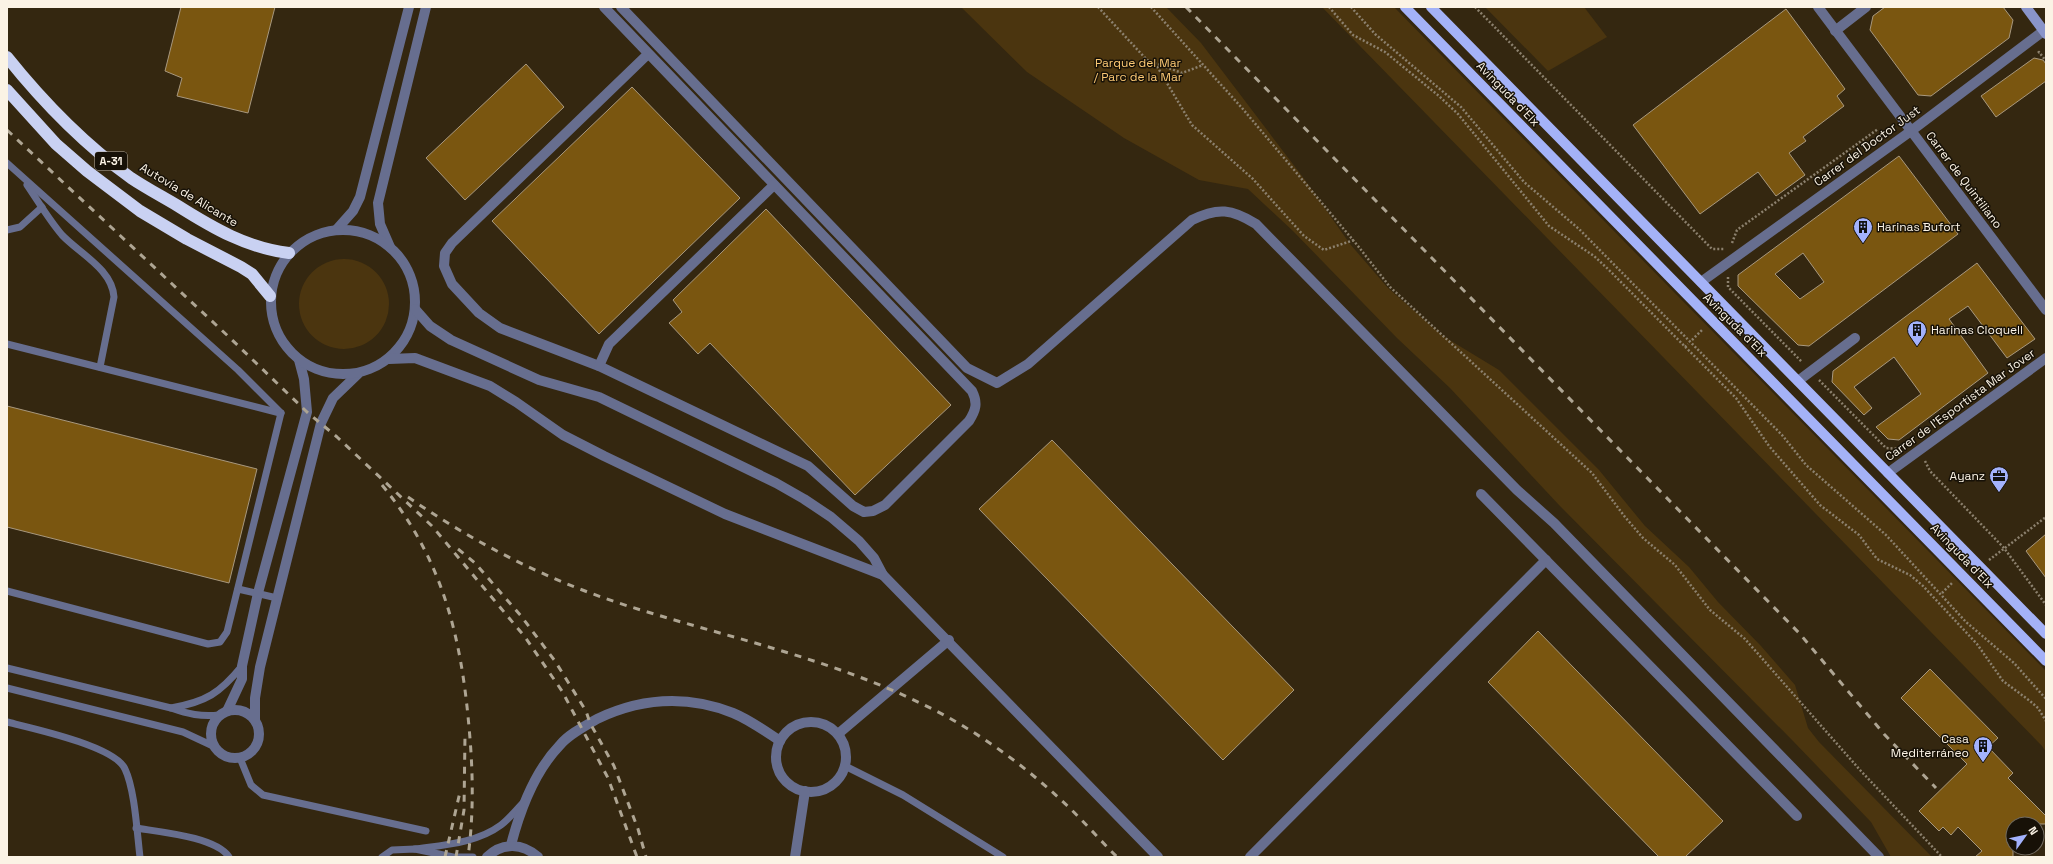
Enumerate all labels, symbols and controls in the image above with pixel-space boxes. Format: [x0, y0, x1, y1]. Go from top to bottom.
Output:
park label: Parque del Mar / Parc de la Mar [1094, 55, 1183, 85]
street label: Avinguda d'Elx [1473, 58, 1543, 130]
street label: Carrer del Doctor Just [1811, 102, 1923, 190]
street label: Carrer de Quintiliano [1922, 128, 2006, 232]
road number: A-31 [95, 152, 127, 170]
street label: Autovía de Alicante [137, 159, 241, 231]
building icon: Harinas Bufort [1852, 216, 1874, 244]
place label: Harinas Bufort [1877, 219, 1961, 235]
street label: Avinguda d'Elx [1699, 289, 1771, 361]
building icon: Harinas Cloquell [1906, 319, 1928, 347]
place label: Harinas Cloquell [1931, 322, 2023, 338]
street label: Carrer de l'Esportista Mar Jover [1882, 345, 2039, 465]
office icon: Ayanz [1988, 465, 2010, 493]
place label: Ayanz [1950, 468, 1985, 484]
street label: Avinguda d'Elx [1927, 520, 1997, 592]
place label: Casa Mediterráneo [1891, 731, 1969, 761]
building icon: Casa Mediterráneo [1972, 735, 1994, 763]
north arrow [2005, 816, 2045, 856]
text: N [2026, 824, 2041, 837]

